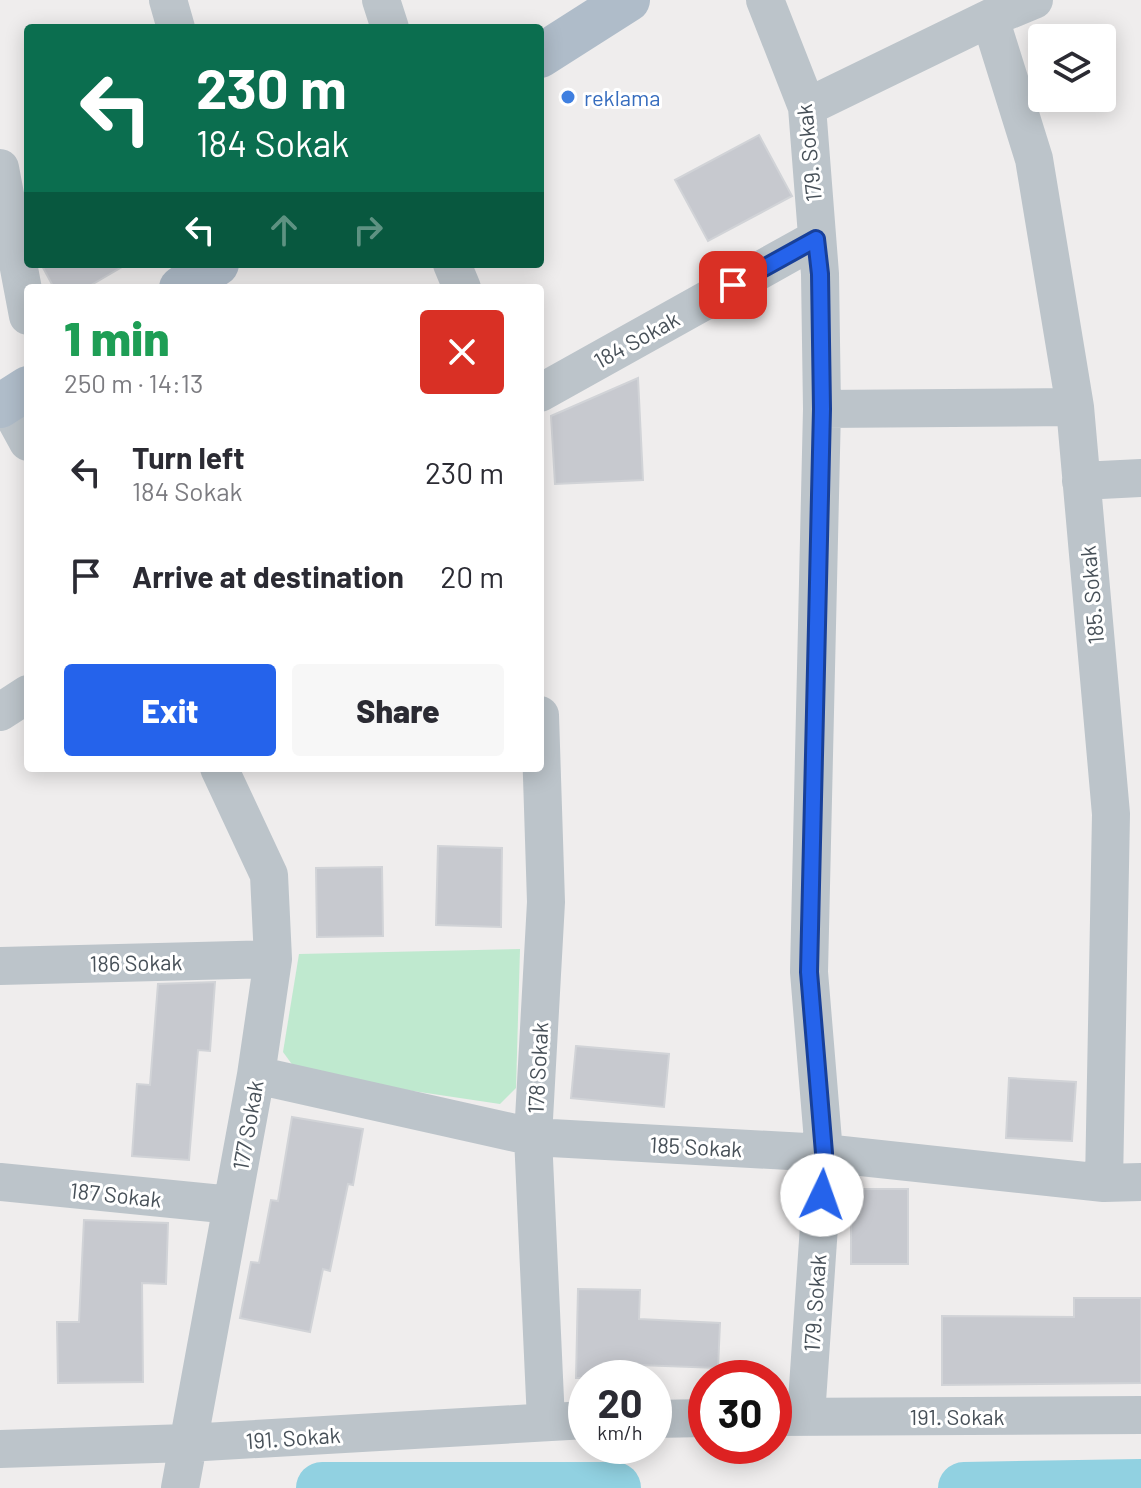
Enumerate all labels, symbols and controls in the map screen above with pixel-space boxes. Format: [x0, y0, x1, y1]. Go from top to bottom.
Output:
map controls [1028, 24, 1116, 112]
button: layers [1028, 24, 1116, 112]
text: 230 m [196, 53, 347, 120]
icon: left [64, 56, 168, 160]
place label: reklama [584, 84, 660, 110]
marker: reklama [559, 88, 577, 106]
street label: 179. Sokak [790, 103, 826, 203]
text: 184 Sokak [196, 121, 349, 164]
icon: left [178, 208, 222, 252]
icon: ahead [262, 208, 306, 252]
icon: right [346, 208, 390, 252]
pin [699, 251, 767, 319]
icon: arrive [711, 263, 755, 307]
street label: 184 Sokak [589, 305, 683, 373]
text: 1 min [64, 308, 170, 366]
button: close [420, 310, 504, 394]
text: 250 m · 14:13 [64, 367, 203, 398]
text: Turn left [132, 439, 245, 475]
icon: left [64, 450, 108, 494]
text: 230 m [425, 454, 504, 490]
text: 184 Sokak [132, 475, 243, 506]
street label: 185. Sokak [1074, 545, 1108, 645]
icon: arrive [64, 554, 108, 598]
text: Arrive at destination [132, 558, 404, 594]
text: 20 m [440, 558, 504, 594]
button: Exit [64, 664, 276, 756]
button: Share [292, 664, 504, 756]
street label: 186 Sokak [89, 948, 183, 976]
street label: 178 Sokak [522, 1021, 552, 1115]
street label: 177 Sokak [226, 1078, 268, 1172]
street label: 185 Sokak [649, 1131, 743, 1161]
position arrow [780, 1153, 864, 1237]
street label: 187 Sokak [69, 1176, 163, 1212]
street label: 179. Sokak [798, 1253, 830, 1353]
speed limit sign: 30 [688, 1360, 792, 1464]
text: 20 [597, 1378, 643, 1426]
street label: 191. Sokak [910, 1403, 1004, 1429]
text: km/h [597, 1420, 643, 1444]
street label: 191. Sokak [245, 1421, 341, 1453]

